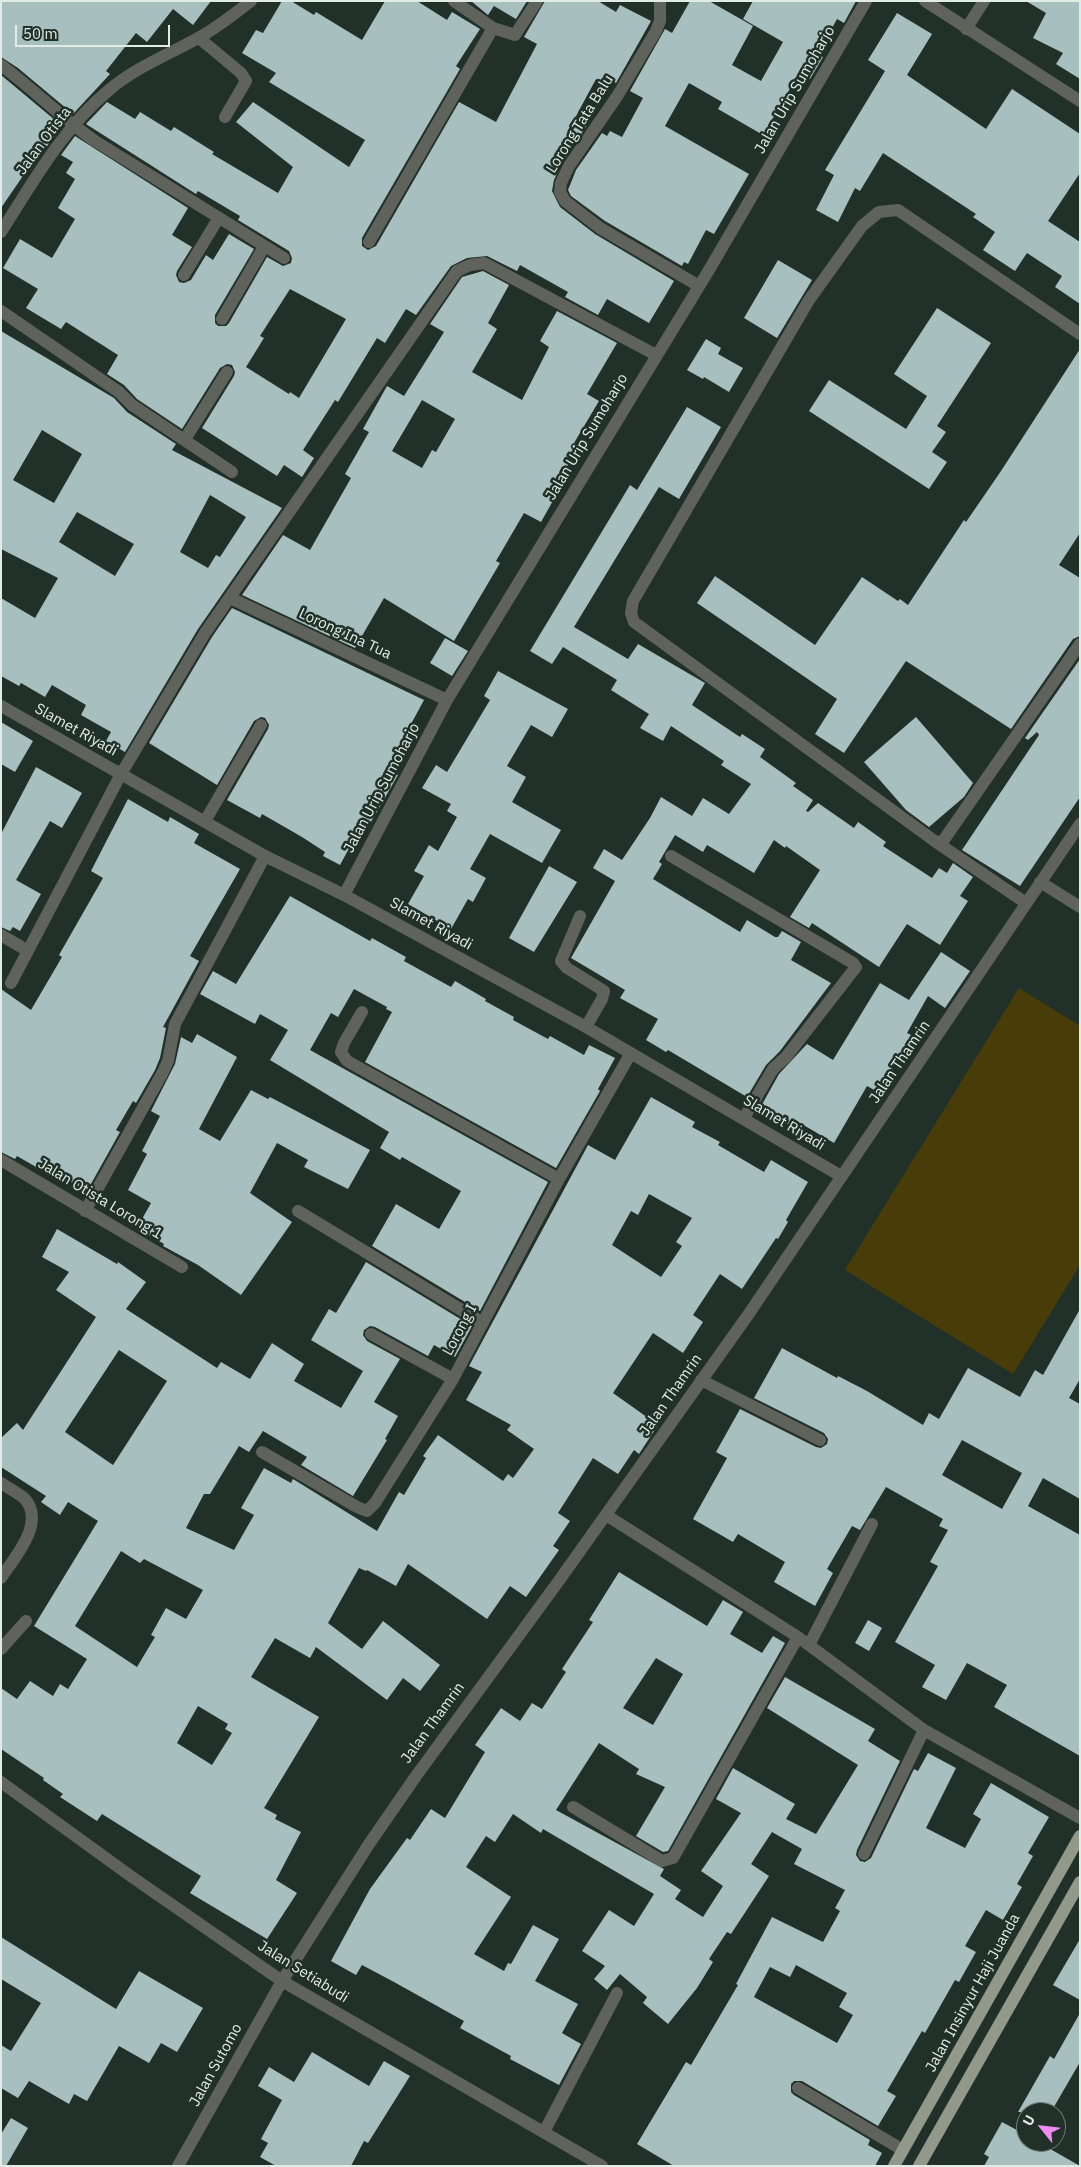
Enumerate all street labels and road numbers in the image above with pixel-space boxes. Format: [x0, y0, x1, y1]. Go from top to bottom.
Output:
street label: Jalan Urip Sumoharjo [751, 23, 839, 157]
street label: Lorong Tata Balu [543, 72, 617, 176]
street label: Jalan Otista [13, 104, 75, 178]
street label: Jalan Urip Sumoharjo [542, 370, 632, 504]
street label: Lorong Ina Tua [296, 605, 394, 663]
street label: Slamet Riyadi [31, 700, 121, 760]
street label: Jalan Urip Sumoharjo [340, 720, 424, 856]
street label: Slamet Riyadi [386, 894, 476, 954]
street label: Jalan Thamrin [866, 1017, 934, 1107]
street label: Slamet Riyadi [740, 1092, 828, 1154]
street label: Jalan Otista Lorong 1 [34, 1155, 166, 1243]
street label: Lorong I [439, 1301, 481, 1359]
street label: Jalan Thamrin [636, 1351, 706, 1439]
street label: Jalan Thamrin [398, 1679, 468, 1767]
street label: Jalan Insinyur Haji Juanda [922, 1911, 1024, 2075]
street label: Jalan Setiabudi [254, 1937, 352, 2007]
street label: Jalan Sutomo [186, 2020, 246, 2110]

